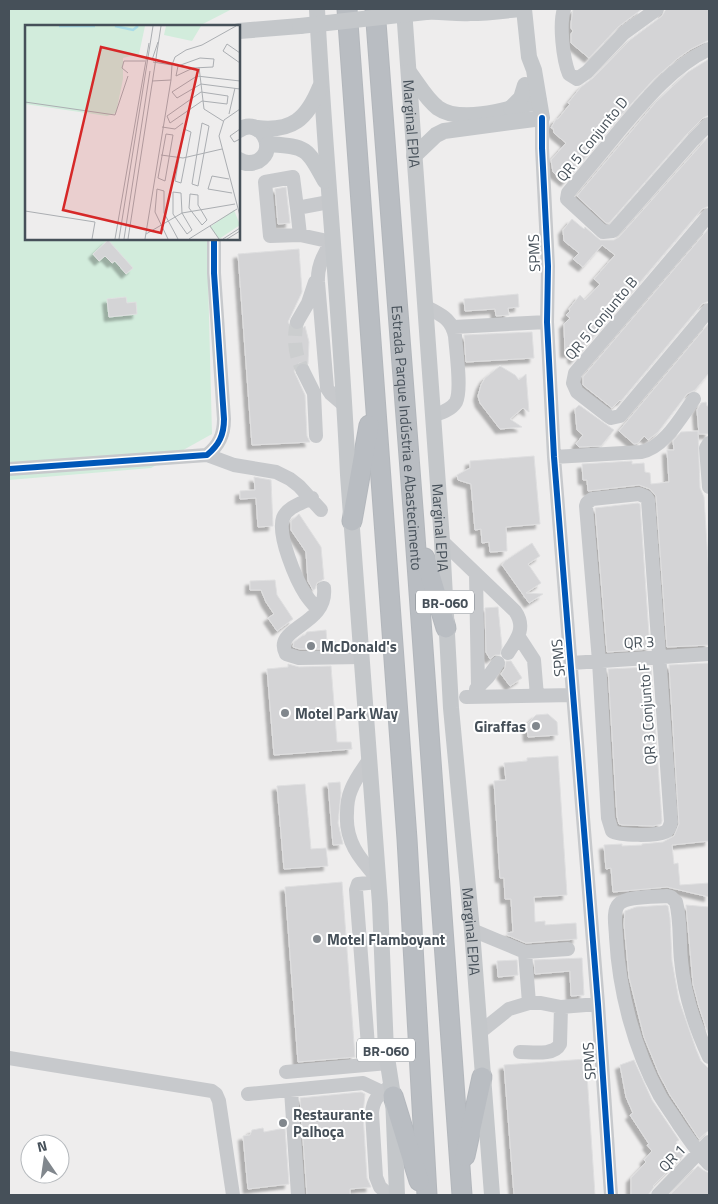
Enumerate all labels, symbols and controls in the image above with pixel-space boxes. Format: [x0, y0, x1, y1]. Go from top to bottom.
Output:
inset map [25, 25, 240, 240]
street label: Marginal EPIA [398, 79, 427, 169]
street label: QR 5 Conjunto D [550, 92, 634, 186]
street label: SPMS [522, 234, 546, 272]
street label: QR 5 Conjunto B [559, 271, 643, 365]
street label: Estrada Parque Indústria e Abastecimento [386, 304, 429, 571]
street label: Marginal EPIA [426, 483, 455, 572]
road number: BR-060 [416, 590, 474, 614]
street label: QR 3 [623, 630, 655, 654]
place label: McDonald's [321, 635, 397, 658]
street label: SPMS [545, 638, 571, 678]
marker: McDonald's [305, 640, 317, 652]
street label: QR 3 Conjunto F [632, 662, 662, 766]
place label: Motel Park Way [295, 702, 399, 725]
marker: Motel Park Way [279, 707, 291, 719]
place label: Giraffas [474, 715, 526, 738]
marker: Giraffas [530, 720, 542, 732]
street label: Marginal EPIA [457, 886, 487, 976]
place label: Motel Flamboyant [327, 928, 446, 951]
marker: Motel Flamboyant [311, 933, 323, 945]
road number: BR-060 [357, 1038, 415, 1062]
street label: SPMS [576, 1041, 602, 1081]
place label: Restaurante Palhoça [293, 1103, 373, 1143]
marker: Restaurante Palhoça [277, 1117, 289, 1129]
north arrow [20, 1134, 70, 1184]
text: N [35, 1135, 49, 1157]
street label: QR 1 [653, 1139, 691, 1177]

